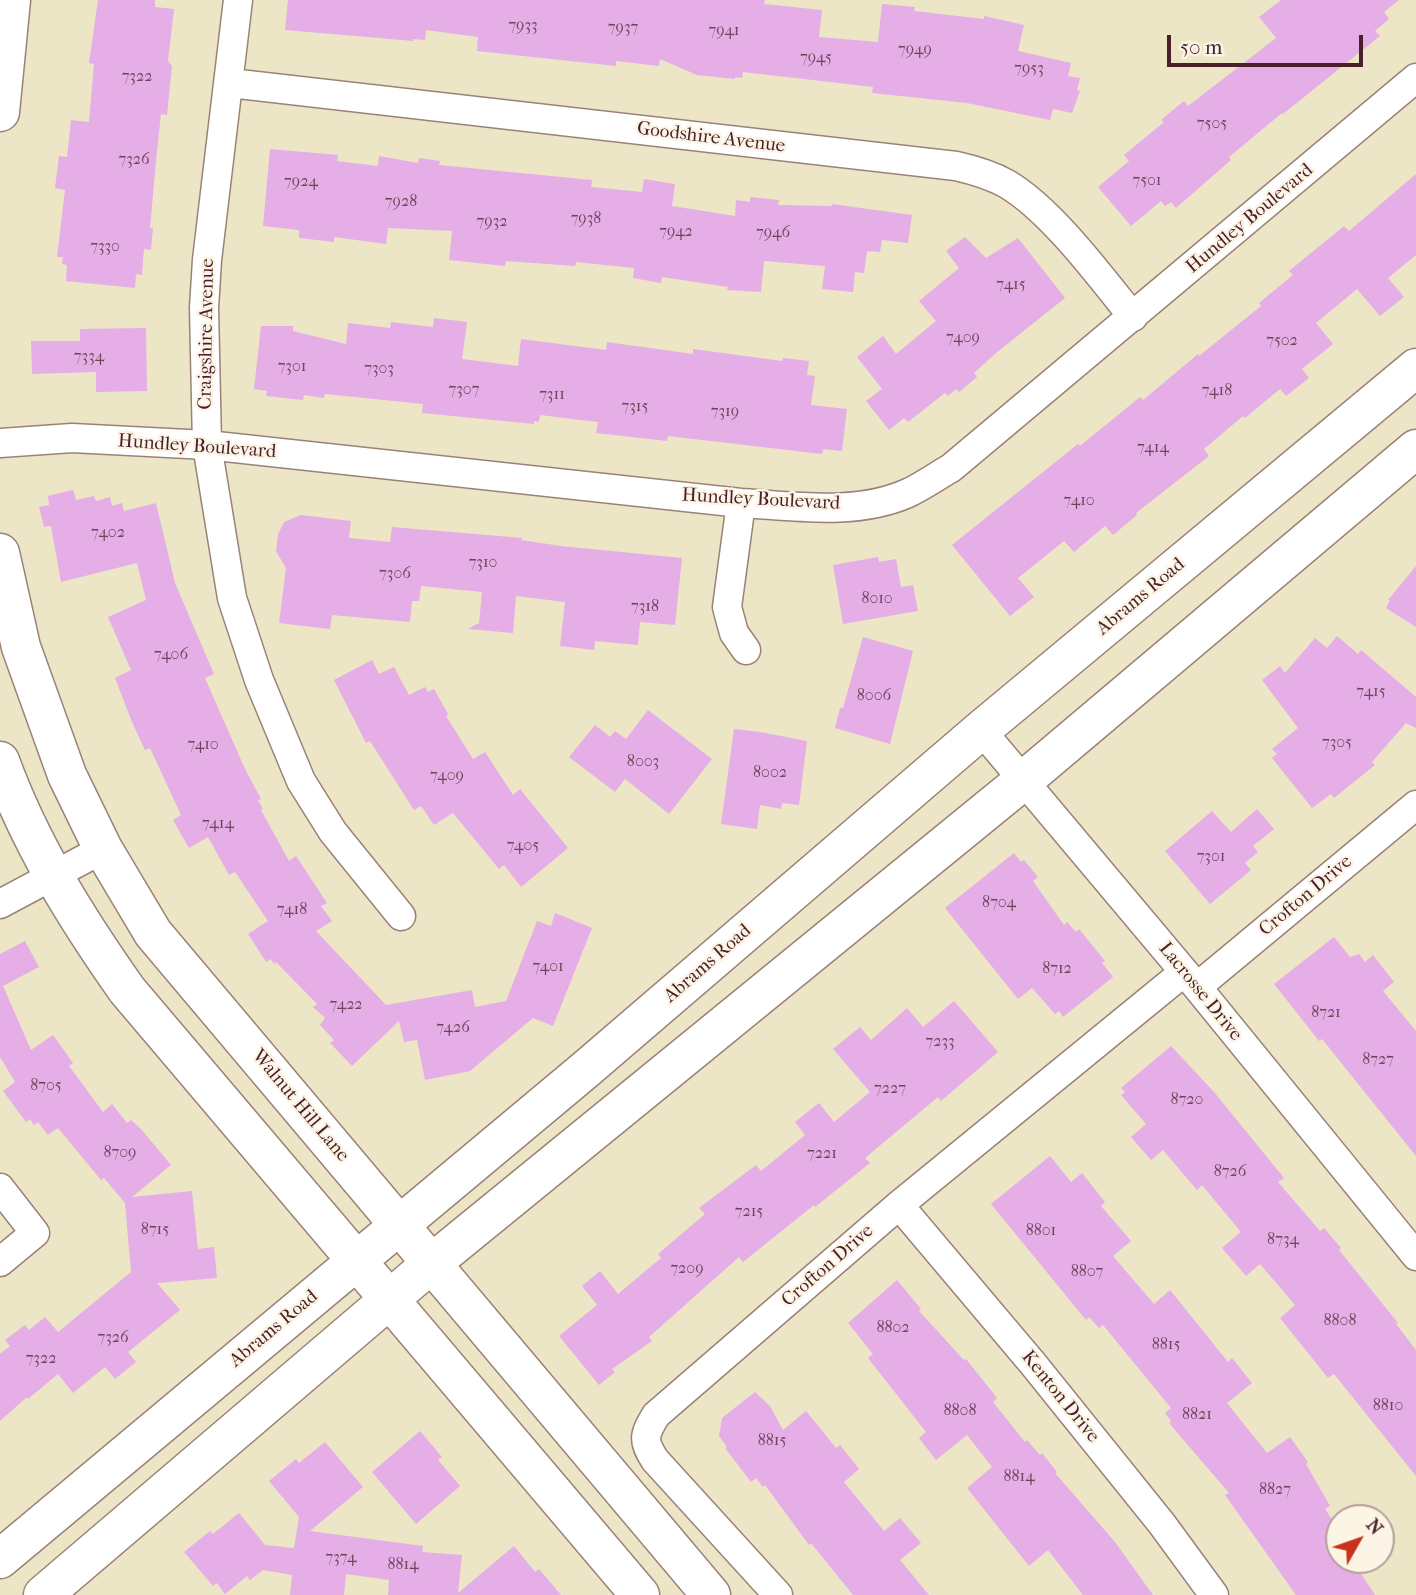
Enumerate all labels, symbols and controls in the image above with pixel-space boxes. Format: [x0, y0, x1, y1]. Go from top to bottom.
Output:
house number: 7933 [508, 16, 538, 36]
house number: 7937 [608, 18, 638, 38]
house number: 7941 [708, 21, 740, 41]
scale bar [1171, 21, 1367, 65]
text: 50 m [1180, 35, 1223, 59]
house number: 7949 [898, 40, 932, 60]
house number: 7945 [800, 48, 832, 68]
house number: 7953 [1014, 59, 1044, 79]
house number: 7322 [122, 67, 152, 87]
house number: 7505 [1197, 114, 1227, 134]
street label: Goodshire Avenue [636, 118, 786, 158]
house number: 7326 [118, 150, 150, 170]
street label: Hundley Boulevard [1182, 159, 1318, 279]
house number: 7501 [1132, 171, 1162, 191]
house number: 7924 [284, 172, 318, 192]
house number: 7928 [385, 192, 417, 212]
house number: 7938 [571, 209, 601, 229]
house number: 7932 [477, 212, 507, 232]
house number: 7942 [659, 222, 693, 242]
house number: 7946 [756, 223, 790, 243]
house number: 7330 [90, 237, 120, 257]
street label: Craigshire Avenue [194, 258, 220, 410]
house number: 7415 [996, 275, 1026, 295]
house number: 7409 [946, 328, 980, 348]
house number: 7502 [1266, 331, 1298, 351]
house number: 7334 [74, 347, 104, 367]
house number: 7301 [278, 357, 306, 377]
house number: 7303 [364, 359, 394, 379]
house number: 7307 [449, 380, 479, 400]
house number: 7418 [1202, 381, 1232, 401]
house number: 7311 [539, 385, 565, 405]
house number: 7315 [622, 397, 648, 417]
house number: 7319 [711, 402, 739, 422]
street label: Hundley Boulevard [117, 430, 277, 464]
house number: 7414 [1137, 438, 1169, 458]
street label: Hundley Boulevard [681, 484, 841, 516]
house number: 7410 [1063, 491, 1095, 511]
house number: 7402 [91, 523, 125, 543]
house number: 7310 [469, 553, 497, 573]
street label: Abrams Road [1092, 553, 1190, 641]
house number: 7306 [379, 564, 411, 584]
house number: 8010 [861, 589, 893, 609]
house number: 7318 [631, 597, 659, 617]
house number: 7406 [154, 645, 188, 665]
house number: 7415 [1356, 682, 1386, 702]
house number: 8006 [857, 686, 891, 706]
house number: 7305 [1322, 733, 1352, 753]
house number: 7410 [187, 735, 219, 755]
house number: 8003 [627, 752, 659, 772]
house number: 8002 [753, 763, 787, 783]
house number: 7409 [430, 766, 464, 786]
house number: 7414 [202, 814, 234, 834]
house number: 7405 [507, 836, 539, 856]
house number: 7301 [1197, 847, 1225, 867]
street label: Crofton Drive [1255, 851, 1357, 941]
house number: 8704 [982, 893, 1016, 913]
house number: 7418 [277, 900, 307, 920]
street label: Abrams Road [660, 920, 756, 1008]
street label: Lacrosse Drive [1153, 938, 1247, 1046]
house number: 7401 [532, 957, 564, 977]
house number: 8712 [1042, 959, 1072, 979]
house number: 7422 [329, 995, 363, 1015]
house number: 8721 [1311, 1003, 1341, 1023]
house number: 7426 [436, 1018, 470, 1038]
house number: 7233 [925, 1032, 955, 1052]
street label: Walnut Hill Lane [246, 1045, 354, 1167]
house number: 8727 [1362, 1050, 1394, 1070]
house number: 8705 [30, 1076, 62, 1096]
house number: 7227 [874, 1079, 906, 1099]
house number: 8720 [1171, 1090, 1203, 1110]
house number: 8709 [104, 1143, 136, 1163]
house number: 7221 [807, 1144, 837, 1164]
house number: 8726 [1214, 1162, 1246, 1182]
house number: 7215 [735, 1202, 763, 1222]
house number: 8715 [141, 1220, 169, 1240]
street label: Crofton Drive [777, 1220, 879, 1312]
house number: 8801 [1026, 1221, 1056, 1241]
house number: 8734 [1267, 1230, 1299, 1250]
house number: 7209 [670, 1259, 704, 1279]
house number: 8807 [1071, 1262, 1103, 1282]
street label: Abrams Road [225, 1285, 323, 1373]
house number: 8808 [1324, 1311, 1356, 1331]
house number: 8802 [876, 1318, 910, 1338]
house number: 7326 [97, 1328, 129, 1348]
house number: 8815 [1152, 1335, 1180, 1355]
street label: Kenton Drive [1016, 1346, 1104, 1448]
house number: 7322 [26, 1349, 56, 1369]
house number: 8810 [1373, 1396, 1403, 1416]
house number: 8808 [944, 1401, 976, 1421]
house number: 8821 [1182, 1405, 1212, 1425]
house number: 8815 [758, 1431, 786, 1451]
house number: 8814 [1003, 1467, 1035, 1487]
house number: 8827 [1259, 1480, 1291, 1500]
north arrow [1325, 1504, 1395, 1574]
text: N [1361, 1514, 1388, 1539]
house number: 7374 [325, 1548, 357, 1568]
house number: 8814 [387, 1555, 419, 1575]

